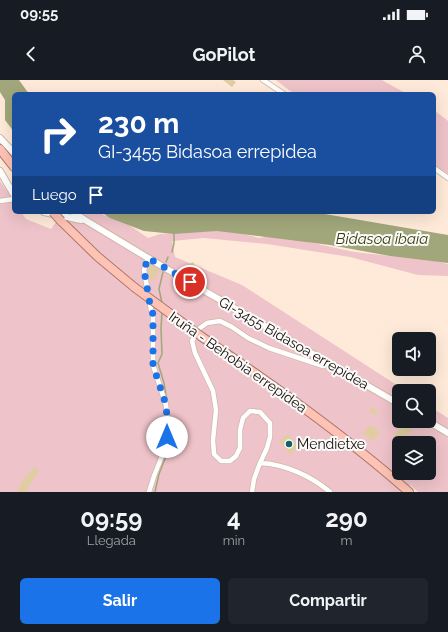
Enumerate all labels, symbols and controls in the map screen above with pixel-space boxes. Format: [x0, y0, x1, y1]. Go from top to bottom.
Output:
text: 09:55 [20, 5, 58, 23]
icon: back [20, 43, 42, 65]
icon: person [406, 43, 428, 65]
text: GoPilot [193, 44, 255, 65]
text: 230 m [98, 107, 179, 140]
icon: right [32, 108, 84, 160]
text: GI-3455 Bidasoa errepidea [98, 141, 317, 162]
icon: arrive [85, 184, 107, 206]
text: Luego [32, 186, 77, 204]
water label: Bidasoa ibaia [336, 230, 428, 248]
pin [173, 265, 207, 299]
icon: arrive [179, 271, 201, 293]
street label: GI-3455 Bidasoa errepidea [216, 294, 372, 392]
street label: Iruña - Behobia errepidea [166, 308, 310, 416]
map controls [392, 332, 436, 480]
button: sound [392, 332, 436, 376]
button: search [392, 384, 436, 428]
position arrow [146, 416, 188, 458]
place label: Mendietxe [297, 436, 365, 452]
button: layers [392, 436, 436, 480]
marker: Mendietxe [284, 439, 294, 449]
text: 09:59 [80, 504, 142, 533]
text: 4 [227, 504, 241, 533]
text: 290 [325, 504, 368, 533]
text: Llegada [87, 533, 136, 548]
text: min [223, 533, 245, 548]
text: m [341, 533, 353, 548]
button: Salir [20, 578, 220, 624]
button: Compartir [228, 578, 428, 624]

